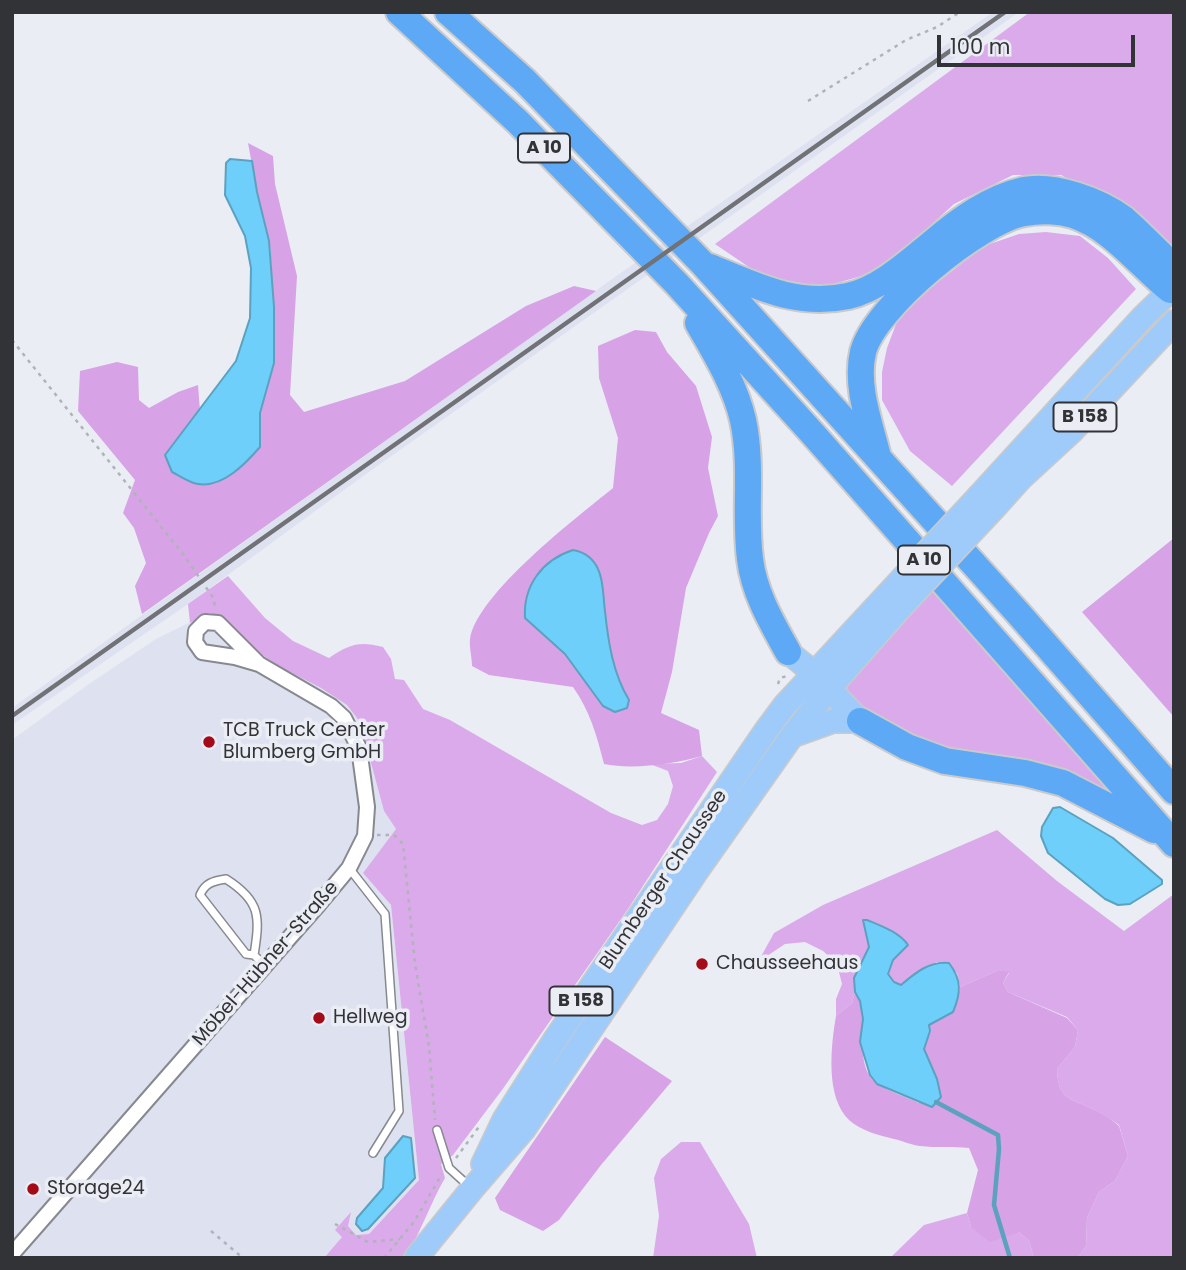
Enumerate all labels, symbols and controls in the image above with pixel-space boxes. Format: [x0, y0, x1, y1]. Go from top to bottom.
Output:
scale bar [941, 21, 1139, 65]
text: 100 m [950, 32, 1010, 61]
road number: A 10 [518, 134, 570, 162]
road number: B 158 [1054, 402, 1116, 432]
road number: A 10 [898, 546, 950, 574]
place label: TCB Truck Center Blumberg GmbH [223, 720, 385, 764]
marker: TCB Truck Center Blumberg GmbH [201, 734, 217, 750]
street label: Blumberger Chaussee [595, 786, 733, 974]
street label: Möbel-Hübner-Straße [188, 877, 344, 1051]
place label: Chausseehaus [716, 953, 858, 975]
marker: Chausseehaus [694, 956, 710, 972]
road number: B 158 [550, 986, 612, 1016]
place label: Hellweg [333, 1007, 407, 1029]
marker: Hellweg [311, 1010, 327, 1026]
place label: Storage24 [47, 1178, 145, 1200]
marker: Storage24 [25, 1181, 41, 1197]

